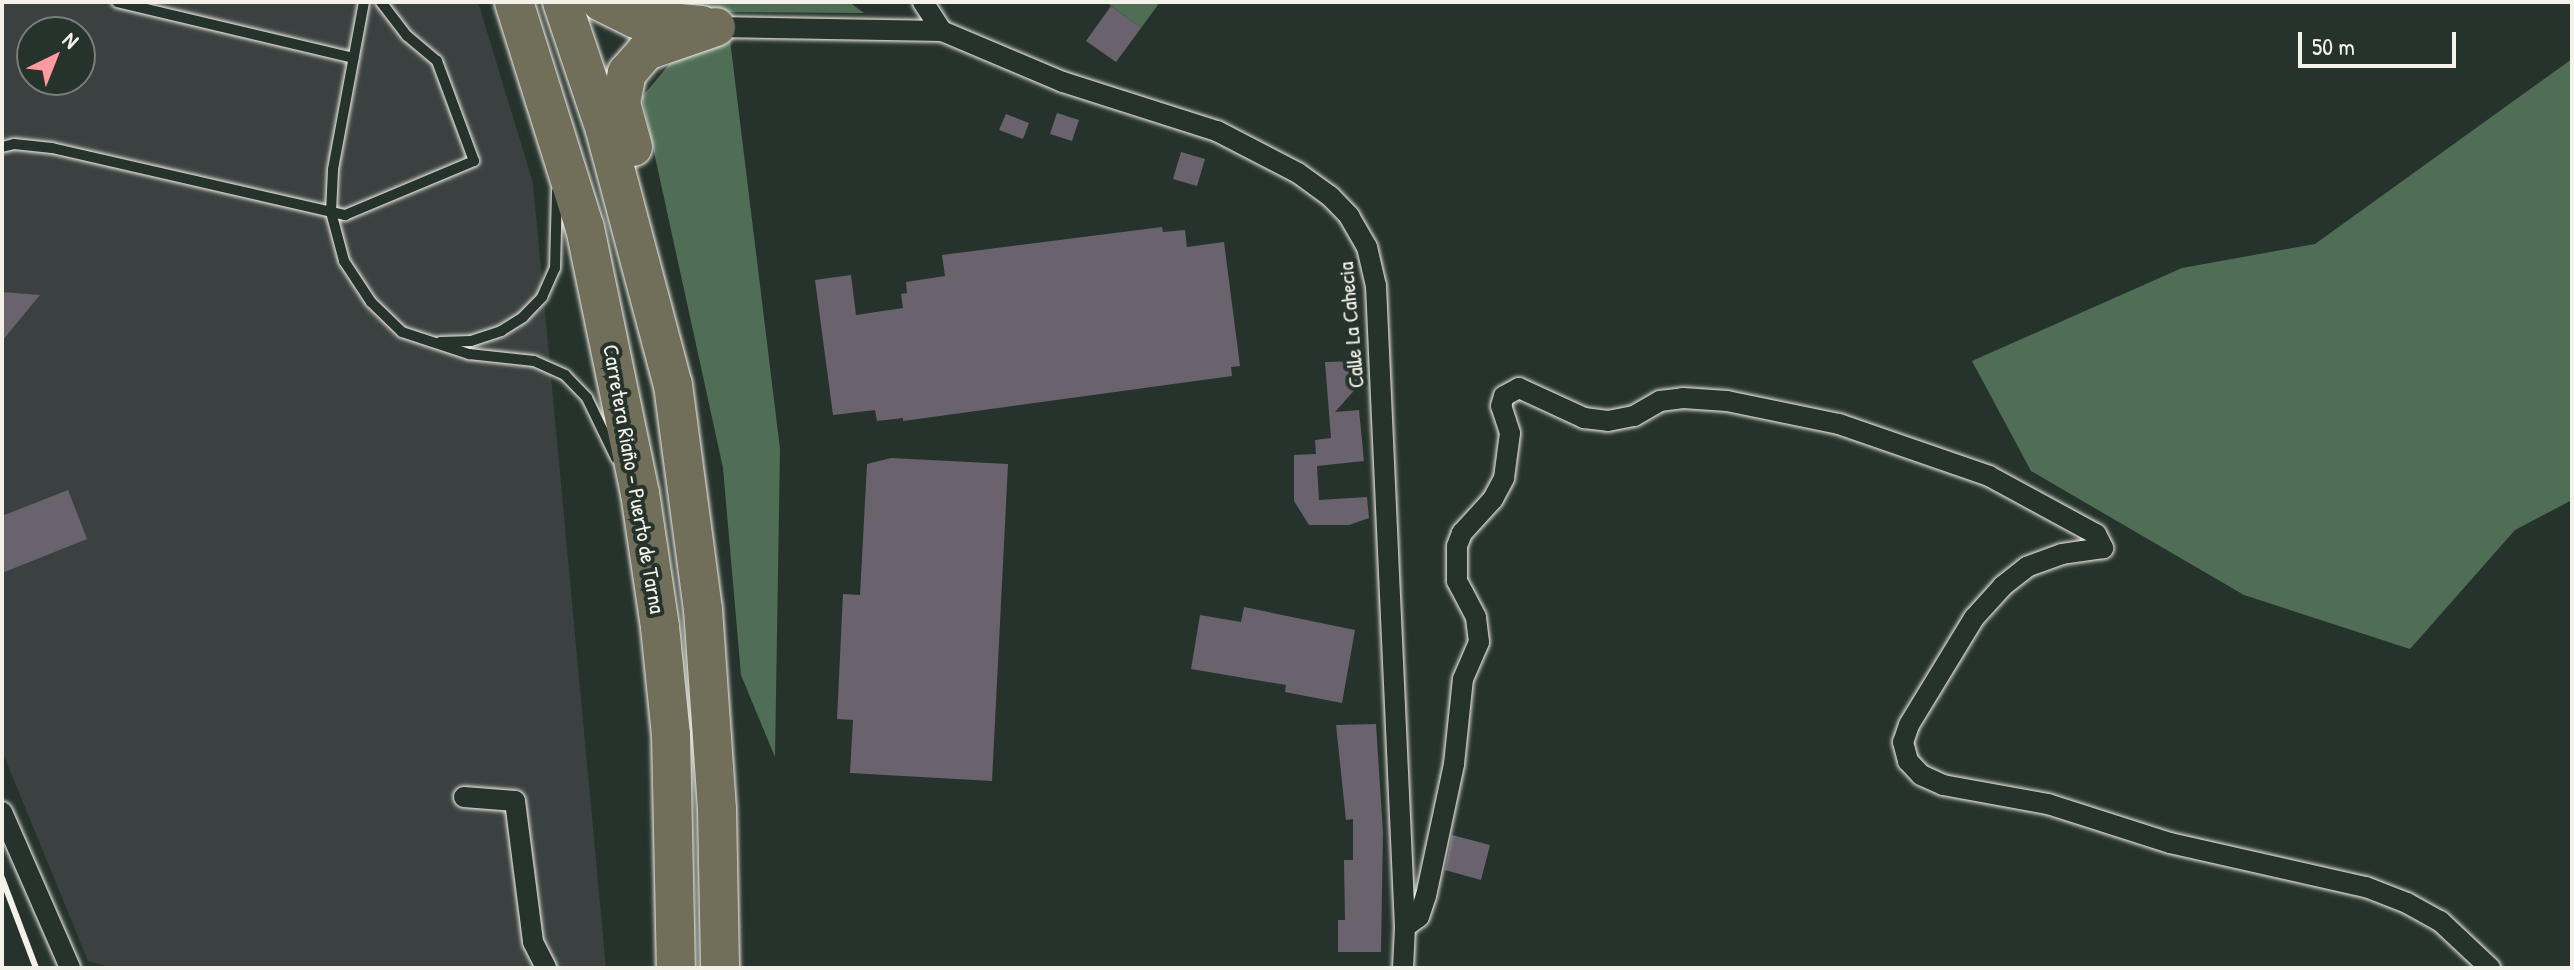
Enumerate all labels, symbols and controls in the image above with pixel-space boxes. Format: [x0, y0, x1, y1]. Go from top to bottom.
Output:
north arrow [16, 16, 96, 96]
scale bar [2302, 16, 2460, 66]
text: N [56, 25, 86, 55]
text: 50 m [2312, 30, 2355, 62]
street label: Calle La Cahecia [1332, 261, 1370, 389]
street label: Carretera Riaño - Puerto de Tarna [597, 342, 671, 616]

